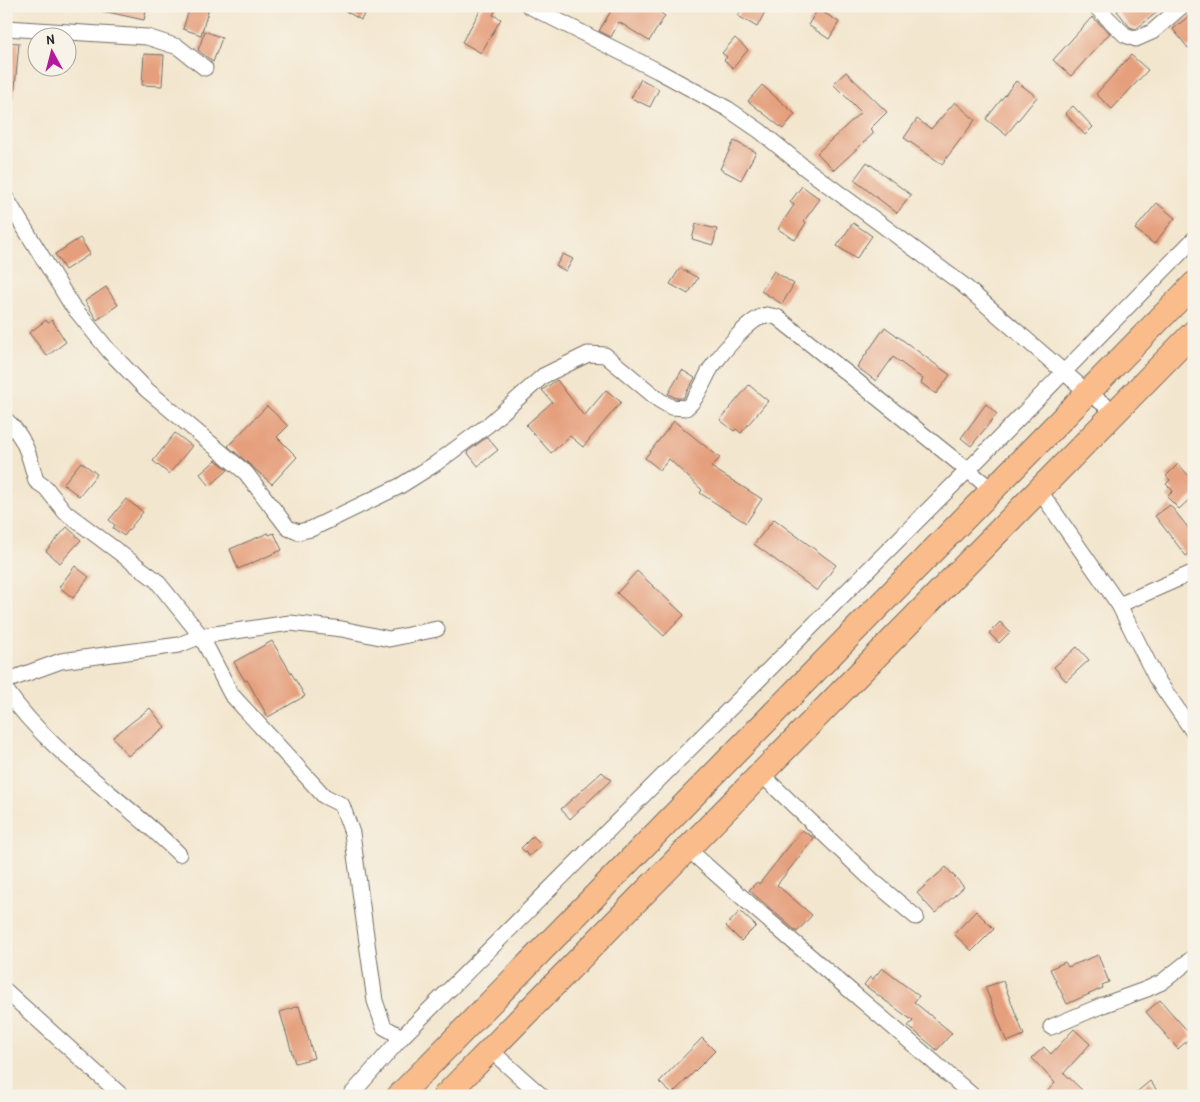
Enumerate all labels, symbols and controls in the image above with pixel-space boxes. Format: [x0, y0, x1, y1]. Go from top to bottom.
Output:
north arrow [28, 28, 78, 78]
text: N [45, 29, 56, 48]

